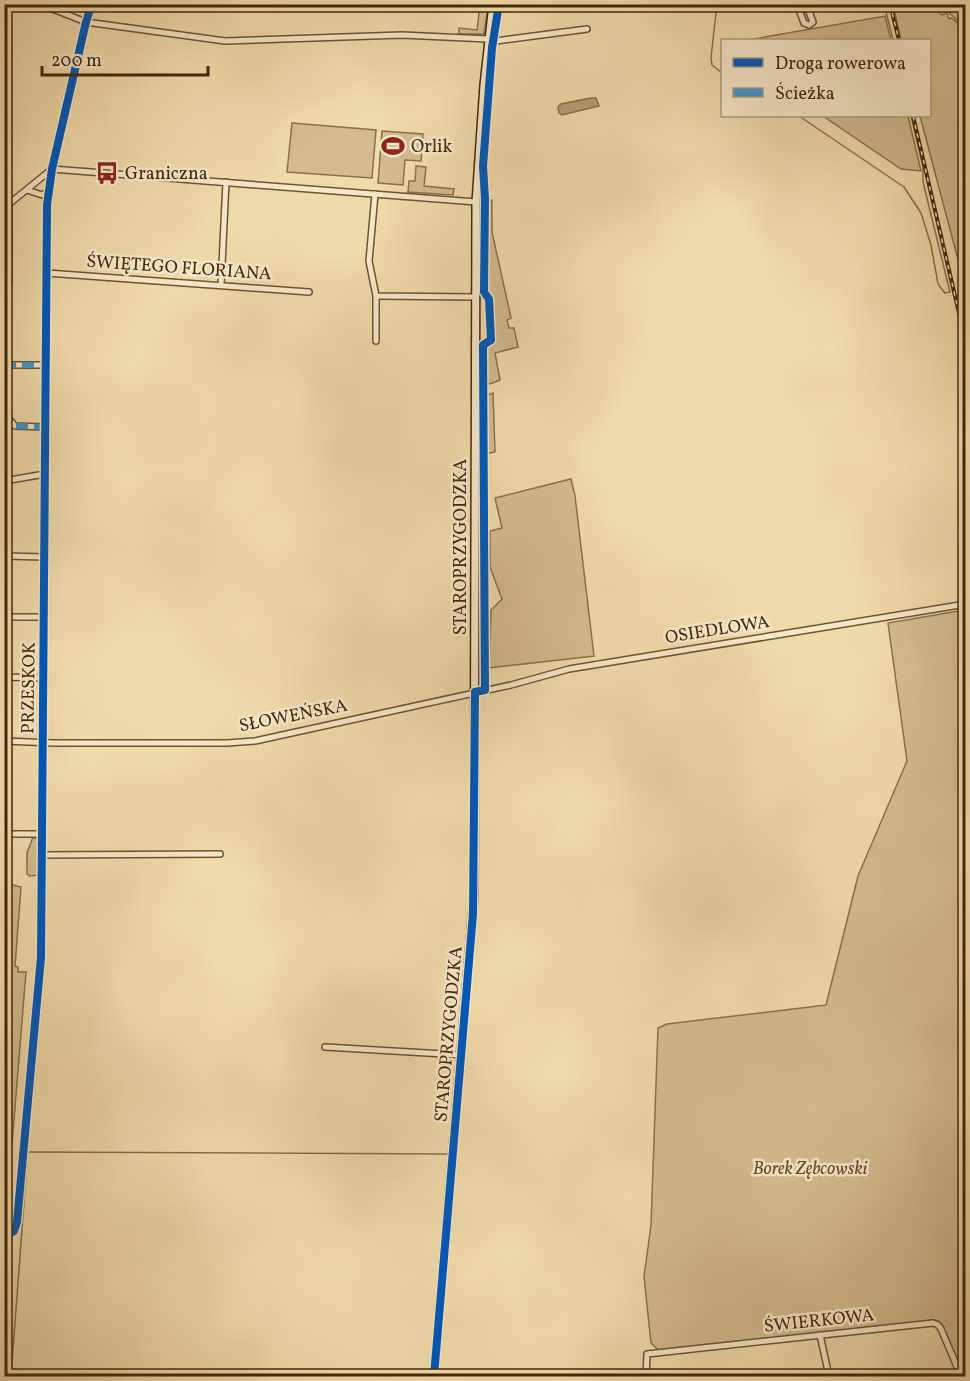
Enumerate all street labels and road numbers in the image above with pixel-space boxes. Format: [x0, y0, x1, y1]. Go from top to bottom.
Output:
street label: ŚWIĘTEGO FLORIANA [85, 250, 273, 287]
street label: STAROPRZYGODZKA [449, 458, 474, 635]
street label: OSIEDLOWA [663, 610, 772, 651]
street label: PRZESKOK [16, 642, 43, 734]
street label: SŁOWEŃSKA [237, 694, 350, 739]
street label: STAROPRZYGODZKA [429, 945, 470, 1123]
street label: ŚWIERKOWA [763, 1303, 876, 1340]

